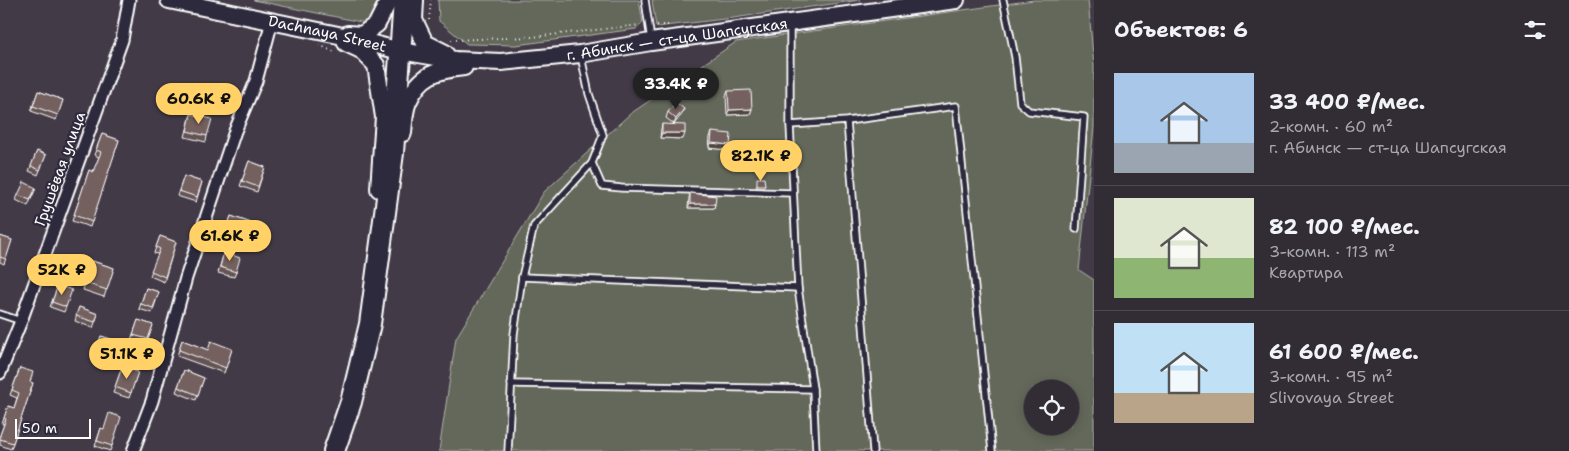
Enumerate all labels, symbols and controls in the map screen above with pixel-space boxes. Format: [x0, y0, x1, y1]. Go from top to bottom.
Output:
street label: Dachnaya Street [267, 11, 389, 57]
street label: г. Абинск — ст-ца Шапсугская [566, 13, 789, 65]
text: Объектов: 6 [1114, 16, 1248, 44]
icon: filters [1521, 16, 1549, 44]
pin: 33.4K ₽ [630, 68, 722, 110]
text: 33.4K ₽ [644, 73, 708, 94]
pin: 60.6K ₽ [153, 82, 245, 125]
text: 60.6K ₽ [167, 88, 231, 109]
text: 33 400 ₽/мес. [1269, 88, 1425, 116]
icon: home [1154, 93, 1214, 153]
street label: Грушёвая улица [30, 108, 90, 229]
text: 2-комн. · 60 m² [1269, 116, 1393, 137]
text: г. Абинск — ст-ца Шапсугская [1269, 137, 1507, 158]
pin: 82.1K ₽ [715, 140, 807, 182]
text: 82.1K ₽ [731, 145, 791, 166]
text: 82 100 ₽/мес. [1269, 213, 1420, 241]
icon: home [1154, 218, 1214, 278]
pin: 61.6K ₽ [184, 220, 276, 262]
text: 61.6K ₽ [200, 225, 260, 246]
text: 3-комн. · 113 m² [1269, 241, 1395, 262]
pin: 52K ₽ [27, 254, 97, 296]
text: 52K ₽ [38, 259, 86, 280]
text: Квартира [1269, 262, 1343, 283]
pin: 51.1K ₽ [81, 338, 173, 380]
text: 61 600 ₽/мес. [1269, 338, 1419, 366]
text: 51.1K ₽ [100, 343, 154, 364]
icon: home [1154, 343, 1214, 403]
text: 3-комн. · 95 m² [1269, 366, 1393, 387]
map controls [1024, 380, 1079, 435]
button: locate [1024, 380, 1079, 435]
text: Slivovaya Street [1269, 387, 1394, 408]
scale bar [15, 416, 91, 439]
text: 50 m [22, 419, 57, 437]

